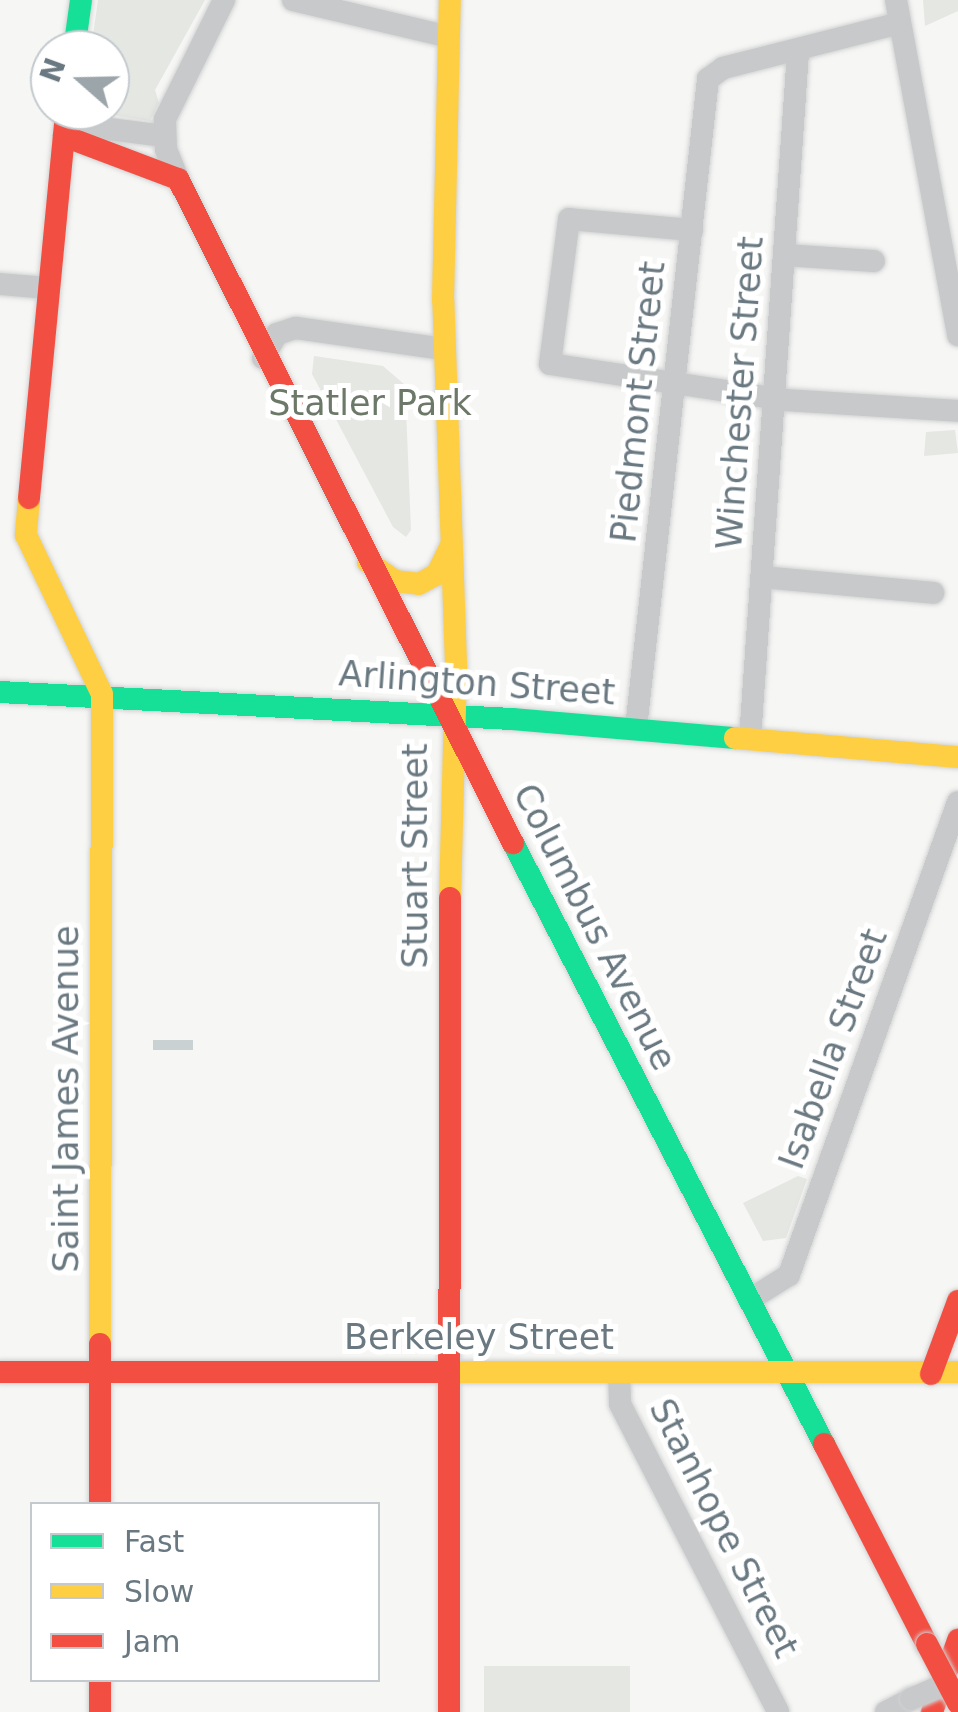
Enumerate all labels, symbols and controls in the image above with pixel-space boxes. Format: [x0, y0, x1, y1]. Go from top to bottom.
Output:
north arrow [30, 30, 130, 130]
text: N [34, 54, 73, 87]
street label: Winchester Street [708, 235, 772, 551]
street label: Piedmont Street [602, 259, 674, 545]
park label: Statler Park [268, 382, 472, 424]
street label: Arlington Street [337, 652, 617, 714]
street label: Stuart Street [394, 743, 436, 969]
street label: Columbus Avenue [505, 777, 685, 1077]
street label: Isabella Street [770, 923, 896, 1175]
street label: Saint James Avenue [45, 925, 87, 1273]
street label: Berkeley Street [344, 1316, 614, 1358]
street label: Stanhope Street [641, 1392, 807, 1664]
legend [30, 1502, 380, 1682]
text: Fast [124, 1524, 184, 1559]
text: Slow [124, 1574, 194, 1609]
text: Jam [124, 1624, 180, 1659]

